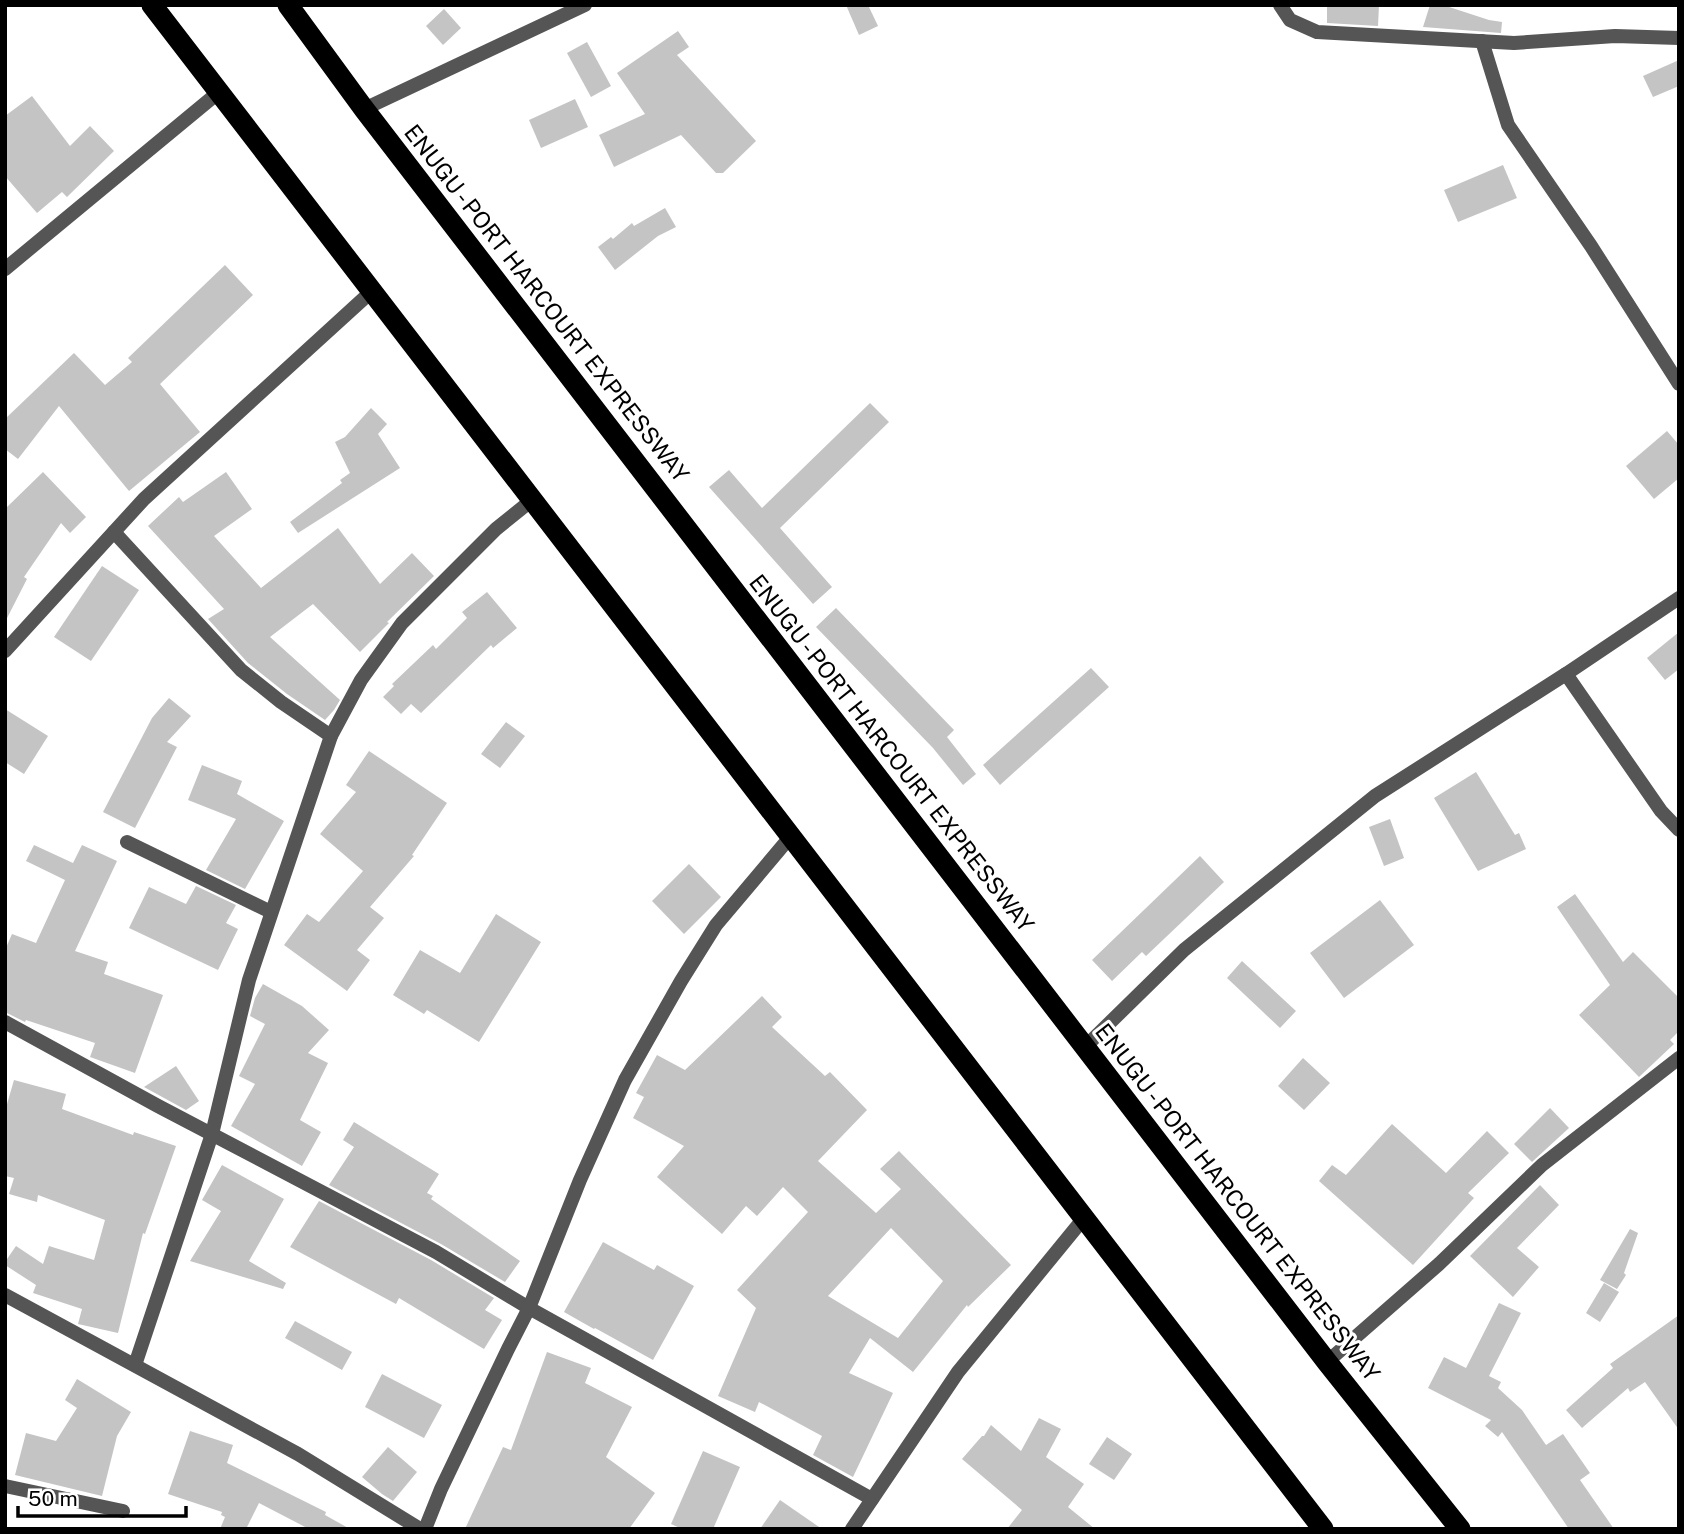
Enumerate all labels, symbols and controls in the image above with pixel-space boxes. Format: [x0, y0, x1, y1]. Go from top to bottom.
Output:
street label: ENUGU - PORT HARCOURT EXPRESSWAY [399, 119, 695, 487]
street label: ENUGU - PORT HARCOURT EXPRESSWAY [744, 569, 1040, 937]
street label: ENUGU - PORT HARCOURT EXPRESSWAY [1090, 1018, 1386, 1386]
scale bar [18, 1474, 186, 1518]
text: 50 m [28, 1486, 78, 1511]

